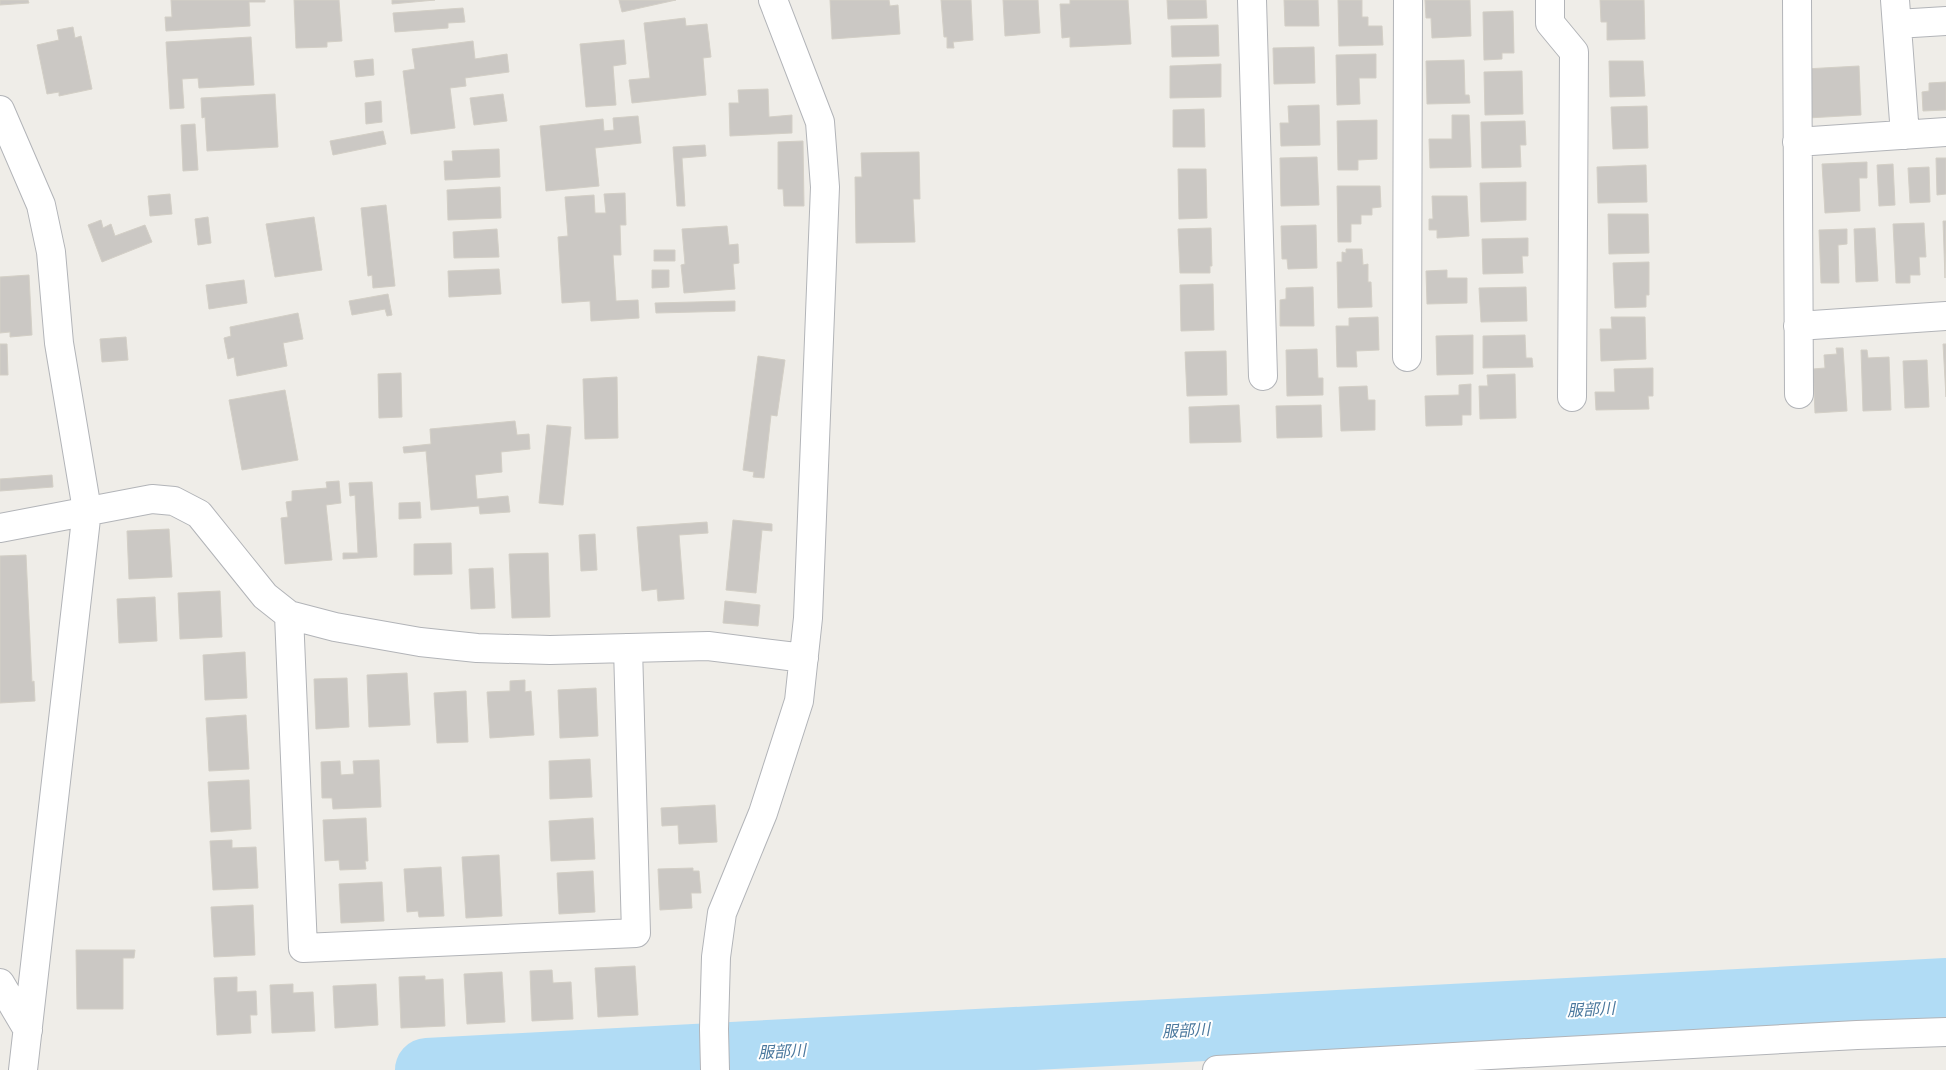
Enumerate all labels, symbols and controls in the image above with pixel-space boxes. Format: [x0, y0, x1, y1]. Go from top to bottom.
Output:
water label: 服部川 [1567, 998, 1617, 1020]
water label: 服部川 [1162, 1019, 1212, 1041]
water label: 服部川 [758, 1040, 808, 1062]

